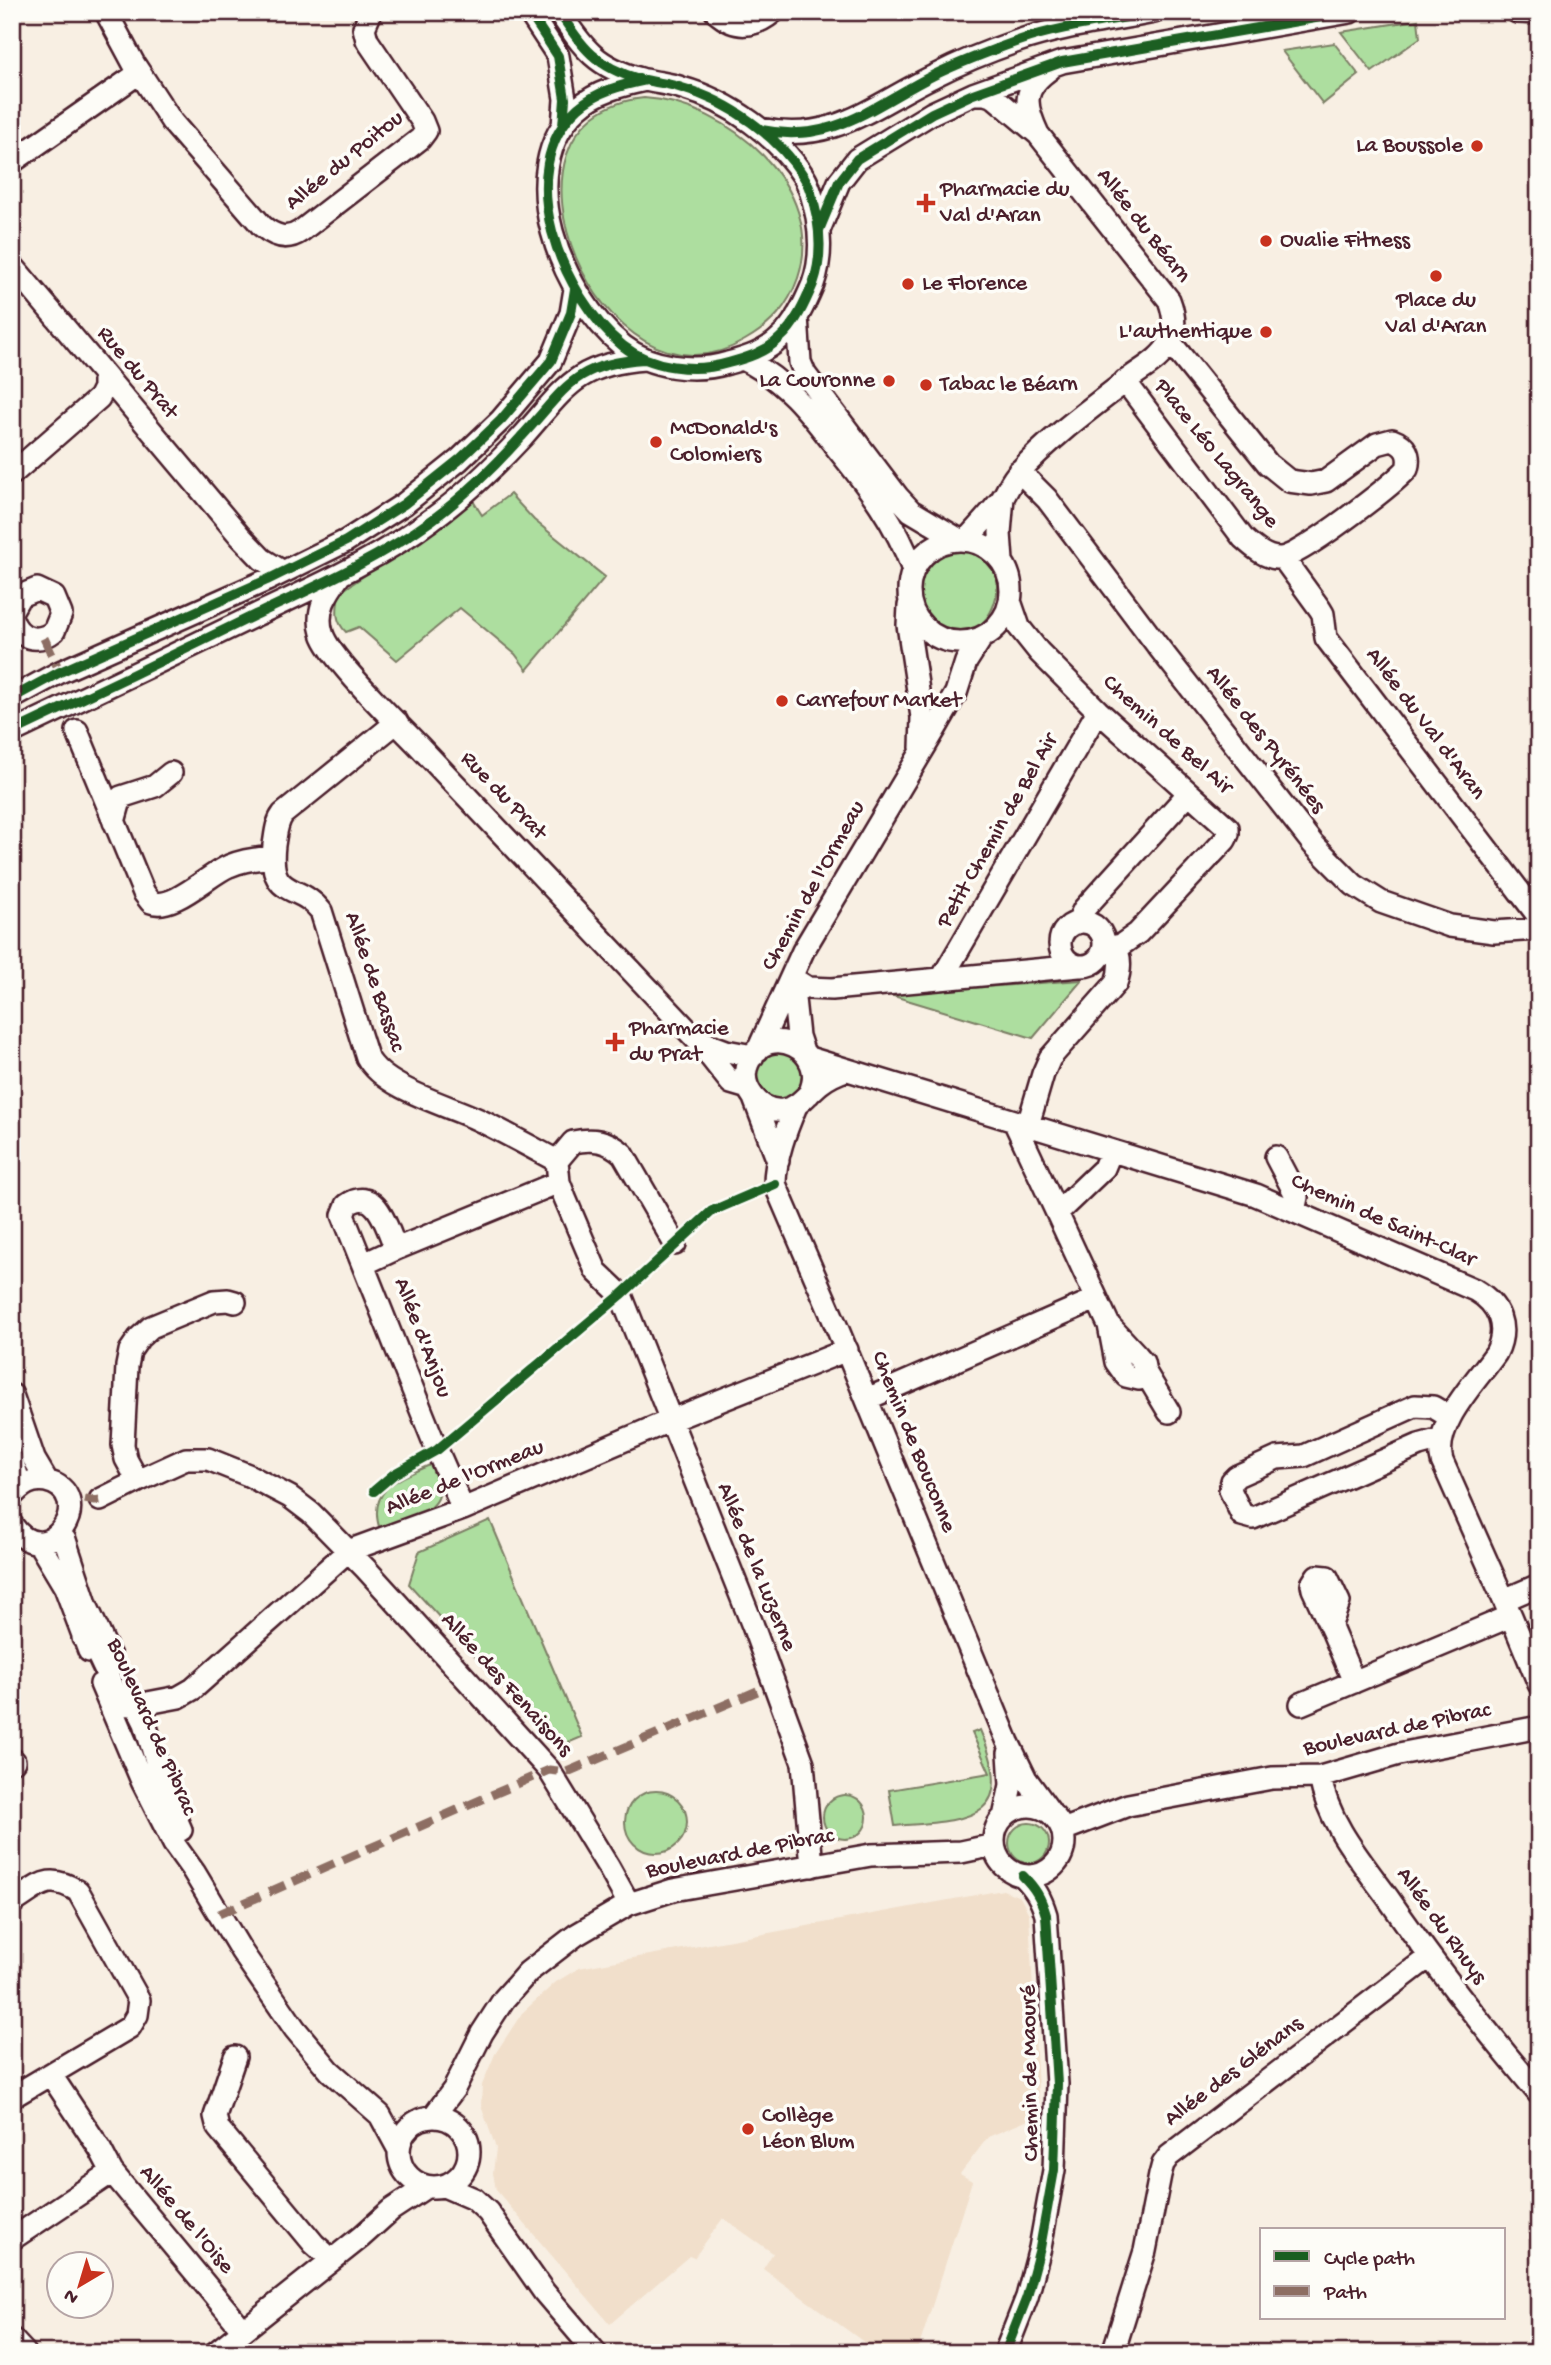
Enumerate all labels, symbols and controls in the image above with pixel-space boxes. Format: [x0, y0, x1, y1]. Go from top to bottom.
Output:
street label: Allée du Poitou [280, 105, 410, 217]
place label: La Boussole [1356, 133, 1464, 160]
marker: La Boussole [1469, 138, 1485, 154]
street label: Allée du Béarn [1090, 163, 1196, 289]
place label: Pharmacie du Val d'Aran [939, 177, 1070, 230]
marker: Pharmacie du Val d'Aran [918, 195, 934, 211]
place label: Ovalie Fitness [1280, 228, 1411, 255]
marker: Ovalie Fitness [1258, 233, 1274, 249]
marker: Place du Val d'Aran [1428, 268, 1444, 284]
place label: Le Florence [922, 271, 1028, 298]
marker: Le Florence [900, 276, 916, 292]
place label: Place du Val d'Aran [1385, 288, 1486, 341]
place label: L'authentique [1119, 319, 1253, 346]
street label: Rue du Prat [90, 321, 185, 426]
marker: L'authentique [1258, 324, 1274, 340]
place label: La Couronne [759, 368, 876, 395]
place label: Tabac le Béarn [938, 372, 1078, 399]
marker: La Couronne [881, 373, 897, 389]
street label: Place Léo Lagrange [1147, 373, 1285, 535]
marker: Tabac le Béarn [918, 377, 934, 393]
place label: McDonald's Colomiers [670, 416, 778, 469]
marker: McDonald's Colomiers [648, 434, 664, 450]
street label: Allée du Val d'Aran [1359, 643, 1491, 805]
street label: Allée des Pyrénées [1199, 661, 1331, 819]
street label: Chemin de Bel Air [1096, 669, 1239, 802]
place label: Carrefour Market [796, 688, 963, 715]
marker: Carrefour Market [774, 693, 790, 709]
street label: Petit Chemin de Bel Air [931, 727, 1066, 934]
street label: Rue du Prat [454, 746, 553, 847]
street label: Chemin de l'Ormeau [756, 796, 872, 976]
street label: Allée de Bassac [338, 909, 411, 1056]
place label: Pharmacie du Prat [628, 1016, 730, 1069]
marker: Pharmacie du Prat [607, 1034, 623, 1050]
street label: Chemin de Saint-Clar [1286, 1168, 1481, 1275]
street label: Allée d'Anjou [387, 1274, 457, 1402]
street label: Chemin de Bouconne [864, 1347, 962, 1538]
street label: Allée de l'Ormeau [382, 1434, 548, 1522]
street label: Allée de la Luzerne [710, 1479, 802, 1656]
street label: Allée des Fenaisons [434, 1607, 578, 1763]
street label: Boulevard de Pibrac [99, 1633, 203, 1821]
street label: Boulevard de Pibrac [1300, 1697, 1494, 1763]
street label: Boulevard de Pibrac [643, 1822, 837, 1886]
street label: Allée du Rhuys [1390, 1862, 1493, 1990]
street label: Chemin de Maouré [1016, 1983, 1046, 2162]
street label: Allée des Glénans [1159, 2011, 1309, 2133]
place label: Collège Léon Blum [762, 2103, 855, 2156]
marker: Collège Léon Blum [740, 2121, 756, 2137]
street label: Allée de l'Oise [133, 2160, 240, 2281]
legend [1260, 2228, 1506, 2320]
text: Cycle path [1324, 2248, 1415, 2273]
north arrow [46, 2250, 116, 2320]
text: Path [1323, 2282, 1367, 2307]
text: N [60, 2283, 84, 2309]

